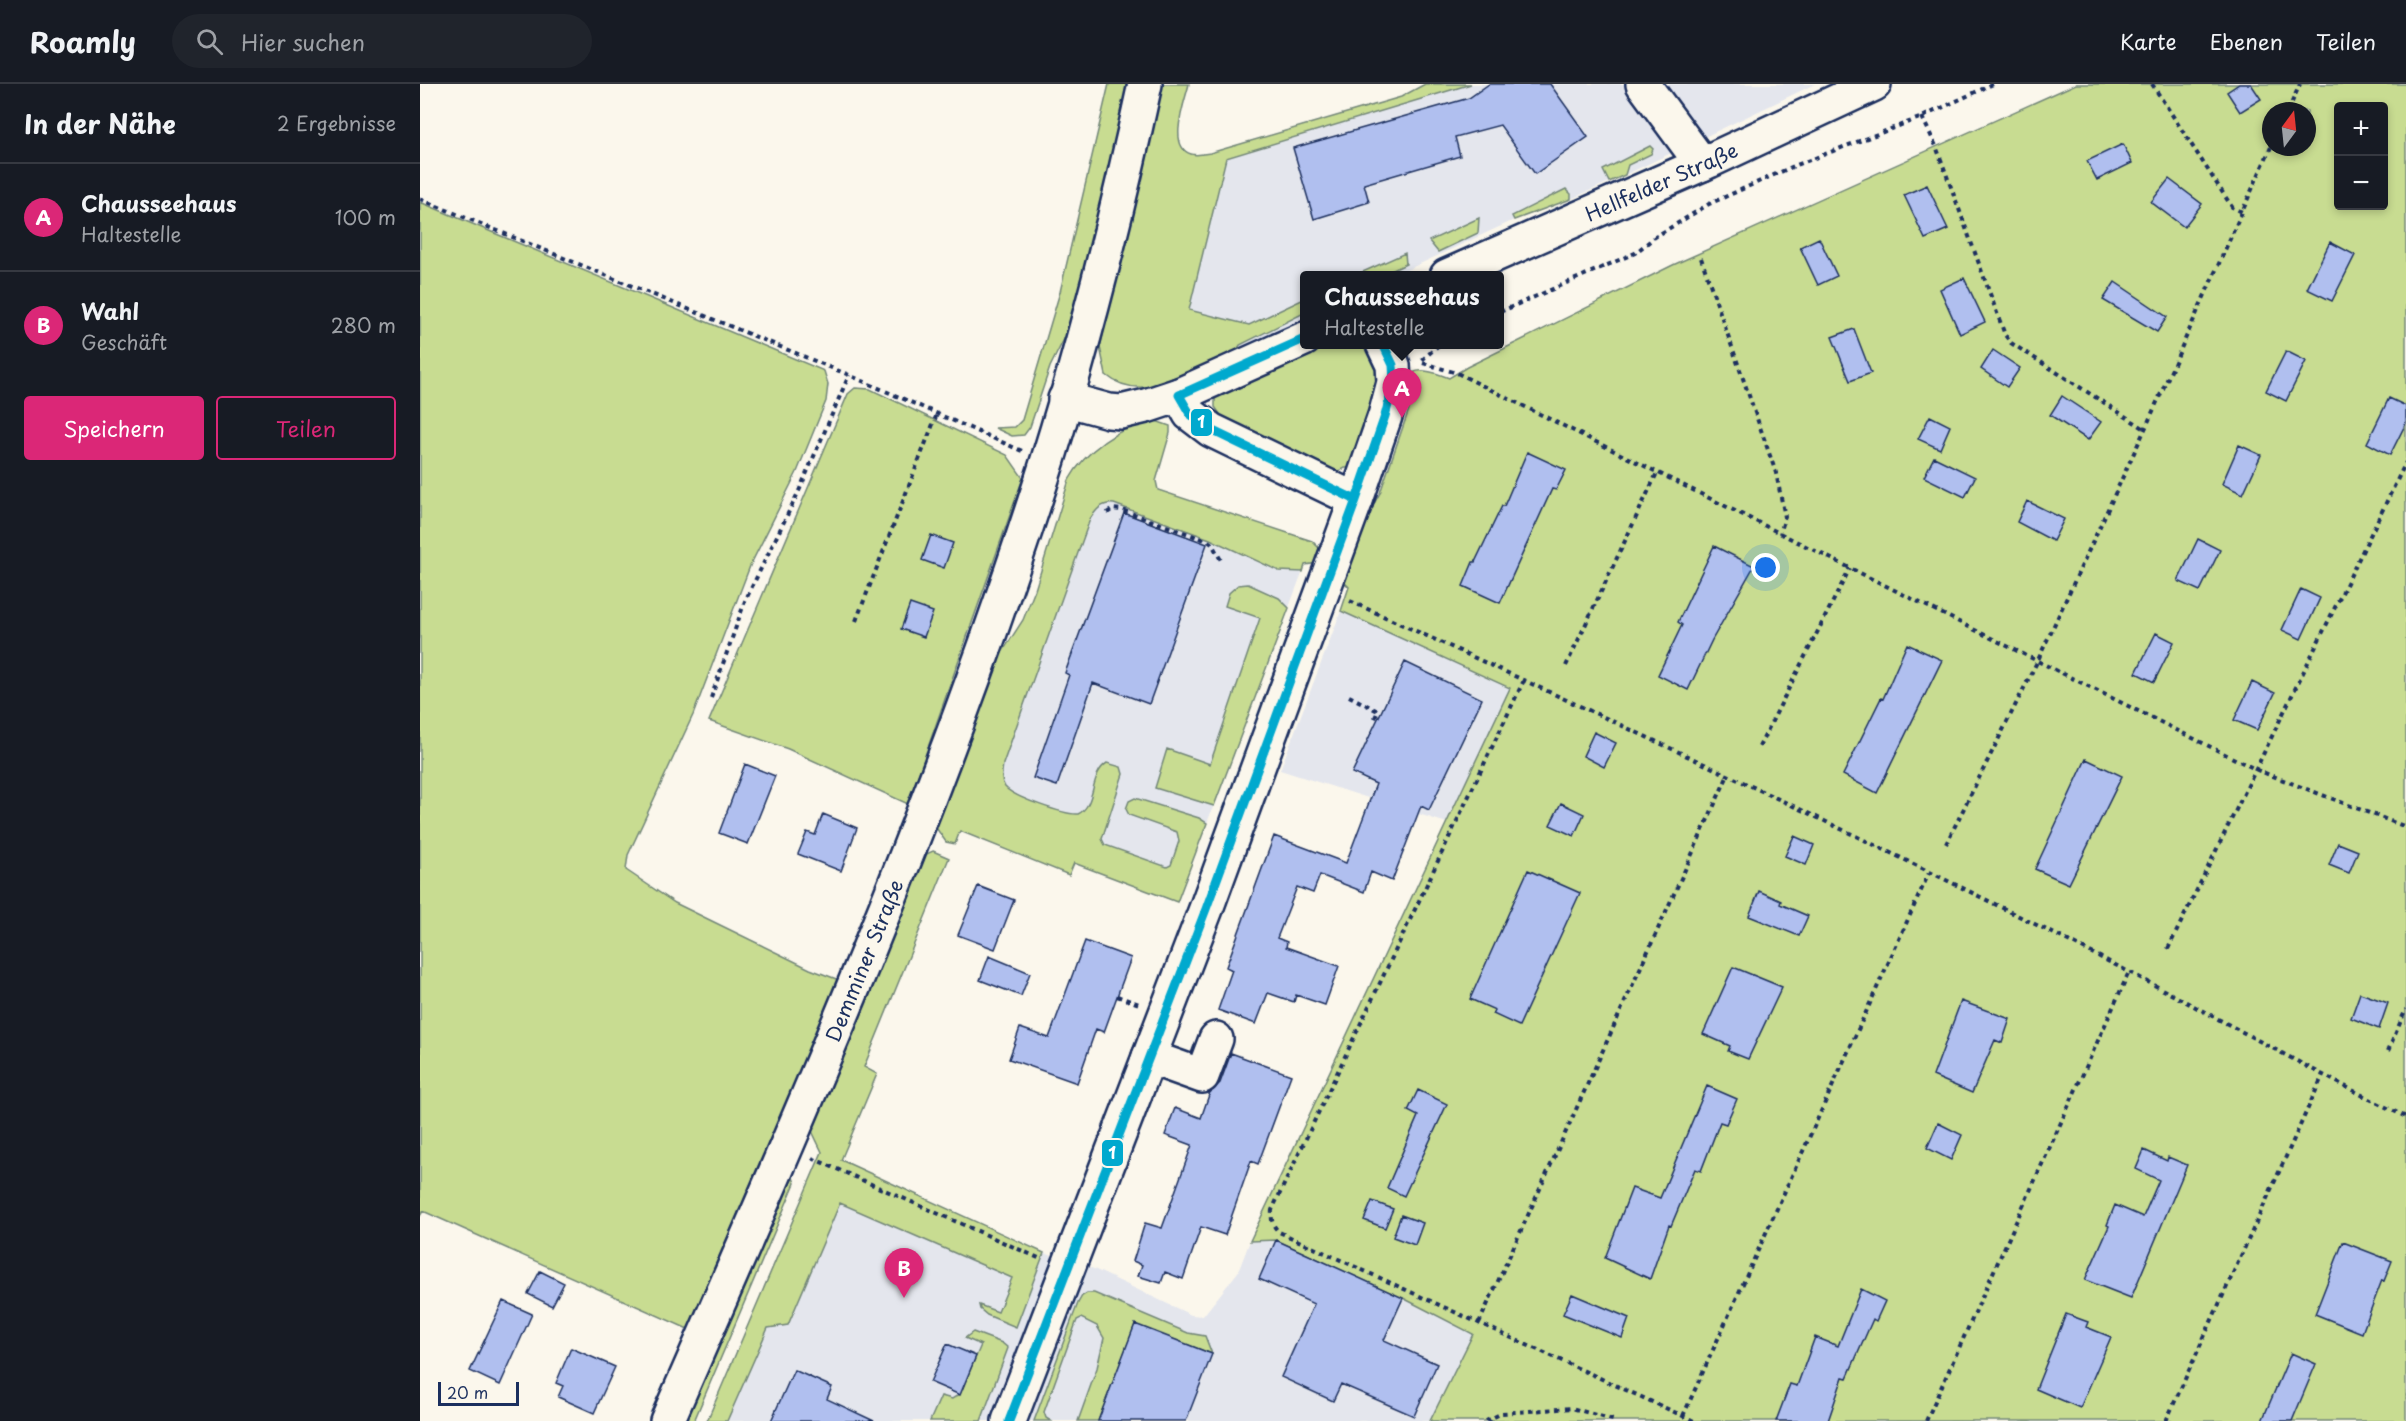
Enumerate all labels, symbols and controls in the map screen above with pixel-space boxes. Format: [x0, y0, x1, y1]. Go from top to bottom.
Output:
search box [172, 14, 592, 68]
text: Roamly [30, 20, 136, 63]
icon: search [193, 25, 226, 58]
text: Hier suchen [241, 25, 365, 58]
text: Karte [2120, 25, 2177, 57]
text: Ebenen [2210, 25, 2283, 57]
text: Teilen [2316, 25, 2376, 57]
north arrow [2262, 102, 2316, 156]
map controls [2334, 102, 2388, 210]
button: + [2334, 102, 2388, 156]
text: In der Nähe [24, 104, 176, 143]
text: 2 Ergebnisse [277, 108, 396, 138]
street label: Hellfelder Straße [1580, 135, 1742, 229]
button: − [2334, 156, 2388, 210]
text: Chausseehaus [81, 186, 237, 219]
text: A [36, 202, 51, 232]
text: 100 m [335, 202, 396, 232]
text: Haltestelle [81, 219, 181, 249]
popup [1300, 271, 1504, 349]
text: Chausseehaus [1324, 279, 1480, 312]
text: Wahl [81, 294, 139, 327]
text: B [37, 310, 50, 340]
text: 280 m [331, 310, 396, 340]
text: Haltestelle [1324, 312, 1425, 342]
text: Geschäft [81, 327, 167, 357]
pin: A [1382, 368, 1422, 418]
button: Speichern [24, 396, 204, 460]
button: Teilen [216, 396, 396, 460]
line badge: 1 [1190, 408, 1213, 437]
text: 1 [1197, 409, 1205, 433]
your location [1751, 553, 1780, 582]
street label: Demminer Straße [817, 875, 911, 1046]
line badge: 1 [1101, 1139, 1124, 1167]
text: 1 [1108, 1140, 1116, 1164]
pin: B [884, 1248, 924, 1298]
scale bar [438, 1379, 519, 1406]
text: 20 m [447, 1380, 488, 1404]

